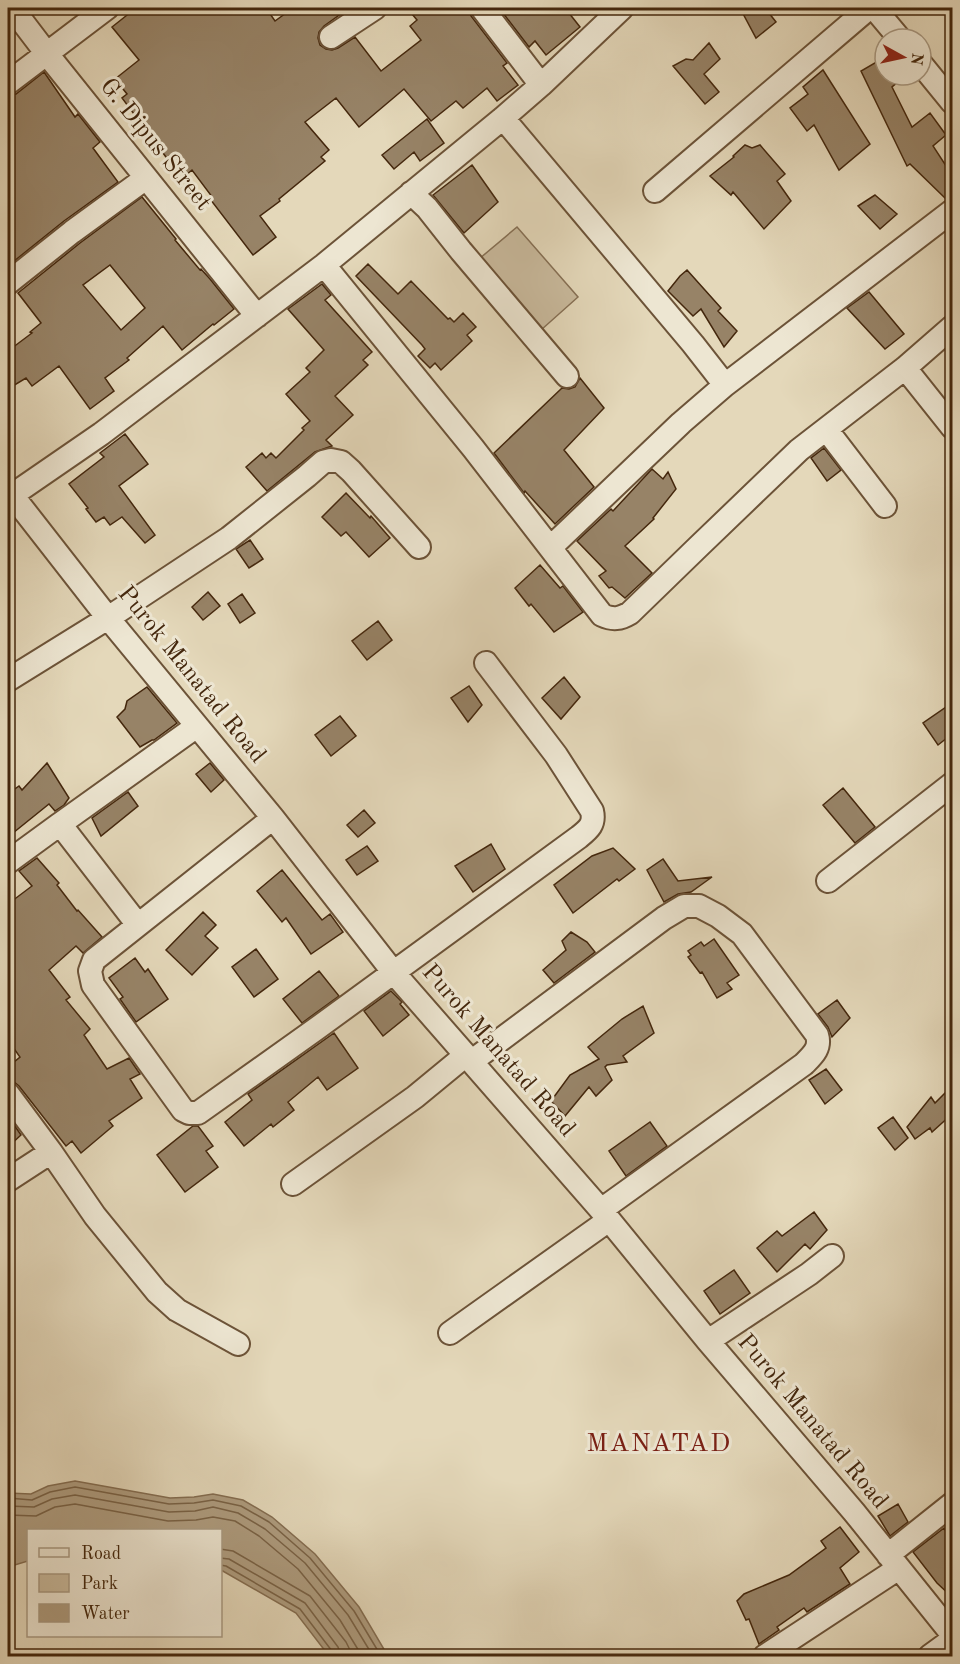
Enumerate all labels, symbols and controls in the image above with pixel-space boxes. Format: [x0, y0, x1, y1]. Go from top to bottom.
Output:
north arrow [873, 27, 933, 87]
text: N [907, 52, 925, 67]
street label: G. Dipus Street [95, 75, 215, 215]
street label: Purok Manatad Road [112, 582, 270, 768]
street label: Purok Manatad Road [417, 960, 579, 1142]
street label: Purok Manatad Road [732, 1330, 892, 1514]
district label: MANATAD [586, 1431, 732, 1457]
legend [27, 1529, 222, 1637]
text: Road [81, 1545, 121, 1563]
text: Park [81, 1575, 118, 1593]
text: Water [81, 1605, 130, 1623]

